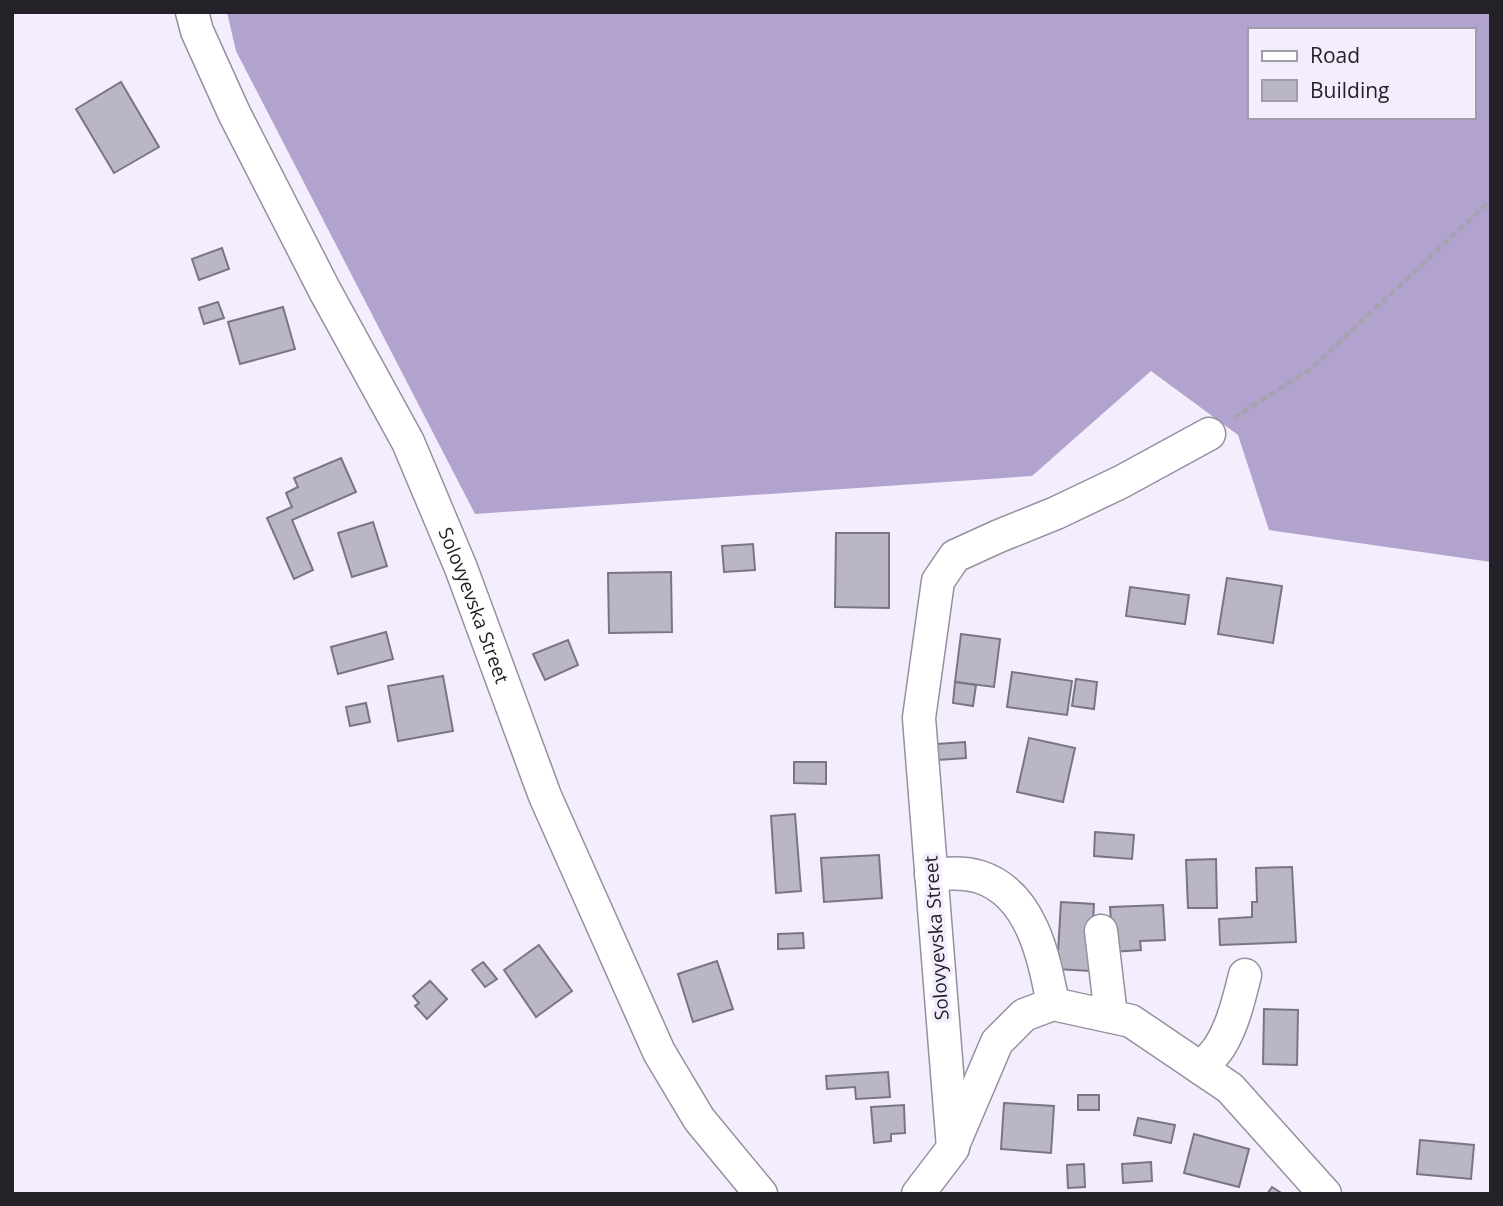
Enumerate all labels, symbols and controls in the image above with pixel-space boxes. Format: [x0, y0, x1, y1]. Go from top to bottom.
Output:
legend [1248, 28, 1475, 119]
text: Road [1310, 41, 1360, 69]
text: Building [1310, 76, 1389, 104]
street label: Solovyevska Street [432, 523, 515, 687]
street label: Solovyevska Street [917, 855, 955, 1021]

